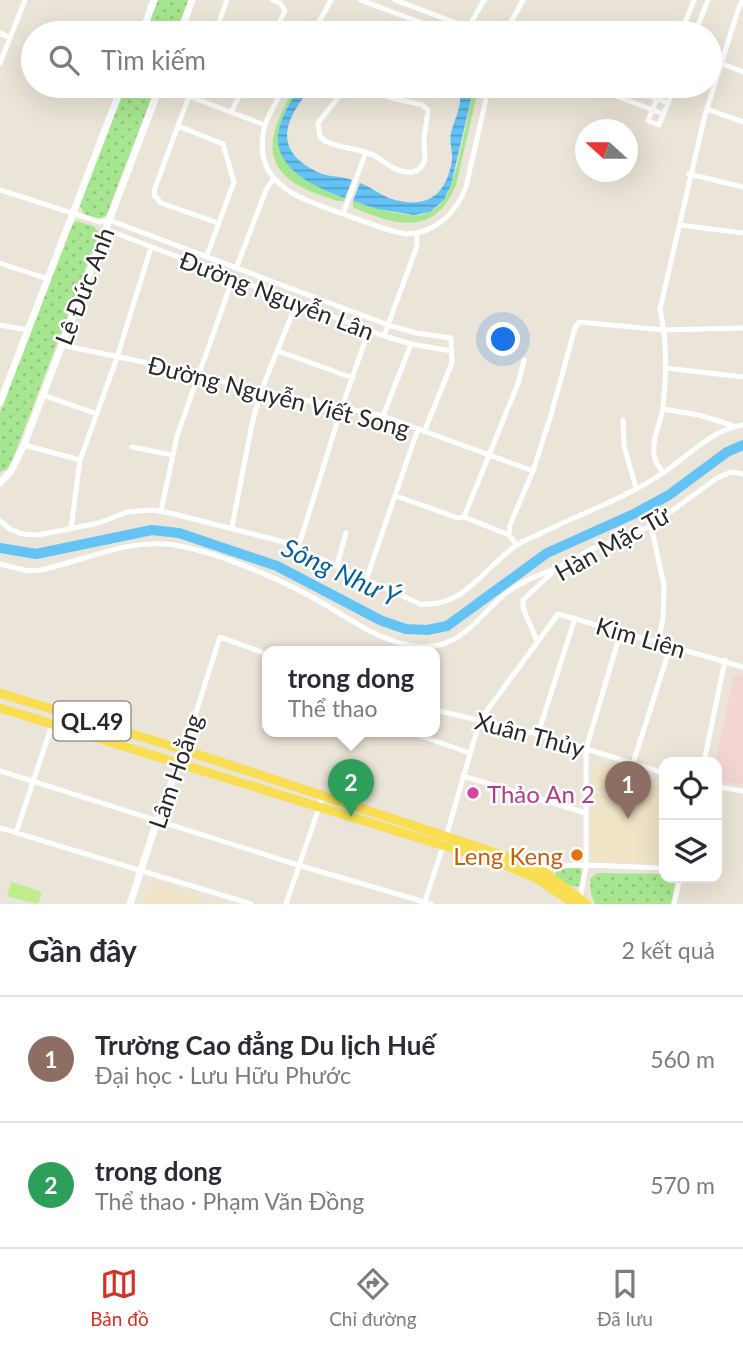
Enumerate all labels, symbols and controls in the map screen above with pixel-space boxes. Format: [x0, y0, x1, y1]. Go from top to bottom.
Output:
search box [21, 21, 722, 98]
icon: search [45, 41, 83, 79]
text: Tìm kiếm [101, 44, 206, 76]
north arrow [575, 119, 638, 182]
street label: Lê Đức Anh [48, 223, 120, 349]
street label: Đường Nguyễn Lân [176, 245, 378, 345]
your location [486, 322, 520, 356]
street label: Đường Nguyễn Viết Song [145, 349, 413, 443]
street label: Hàn Mặc Tử [549, 499, 675, 586]
water label: Sông Như Ý [277, 531, 407, 614]
street label: Kim Liên [593, 610, 689, 664]
popup [262, 646, 440, 737]
text: trong dong [288, 662, 414, 694]
text: Thể thao [288, 694, 377, 722]
road number: QL.49 [54, 702, 130, 740]
street label: Xuân Thủy [472, 705, 588, 763]
street label: Lâm Hoằng [142, 710, 208, 832]
map controls [659, 757, 722, 883]
button: locate [659, 757, 722, 820]
pin: 2 [328, 759, 374, 817]
pin: 1 [605, 761, 651, 819]
place label: Thảo An 2 [487, 779, 595, 808]
marker: Thảo An 2 [465, 785, 481, 801]
button: layers [659, 820, 722, 883]
place label: Leng Keng [453, 841, 563, 870]
marker: Leng Keng [569, 847, 585, 863]
text: Gần đây [28, 932, 137, 968]
text: 2 kết quả [621, 936, 715, 964]
text: Trường Cao đẳng Du lịch Huế [95, 1029, 435, 1061]
text: 1 [44, 1045, 58, 1073]
text: 560 m [650, 1045, 715, 1073]
text: Đại học · Lưu Hữu Phước [95, 1061, 351, 1089]
text: trong dong [95, 1155, 222, 1187]
text: 2 [44, 1171, 58, 1199]
text: 570 m [650, 1171, 715, 1199]
text: Thể thao · Phạm Văn Đồng [95, 1187, 364, 1215]
tab: Bản đồ [90, 1265, 149, 1330]
tab: Chỉ đường [329, 1265, 417, 1330]
tab: Đã lưu [597, 1265, 653, 1330]

